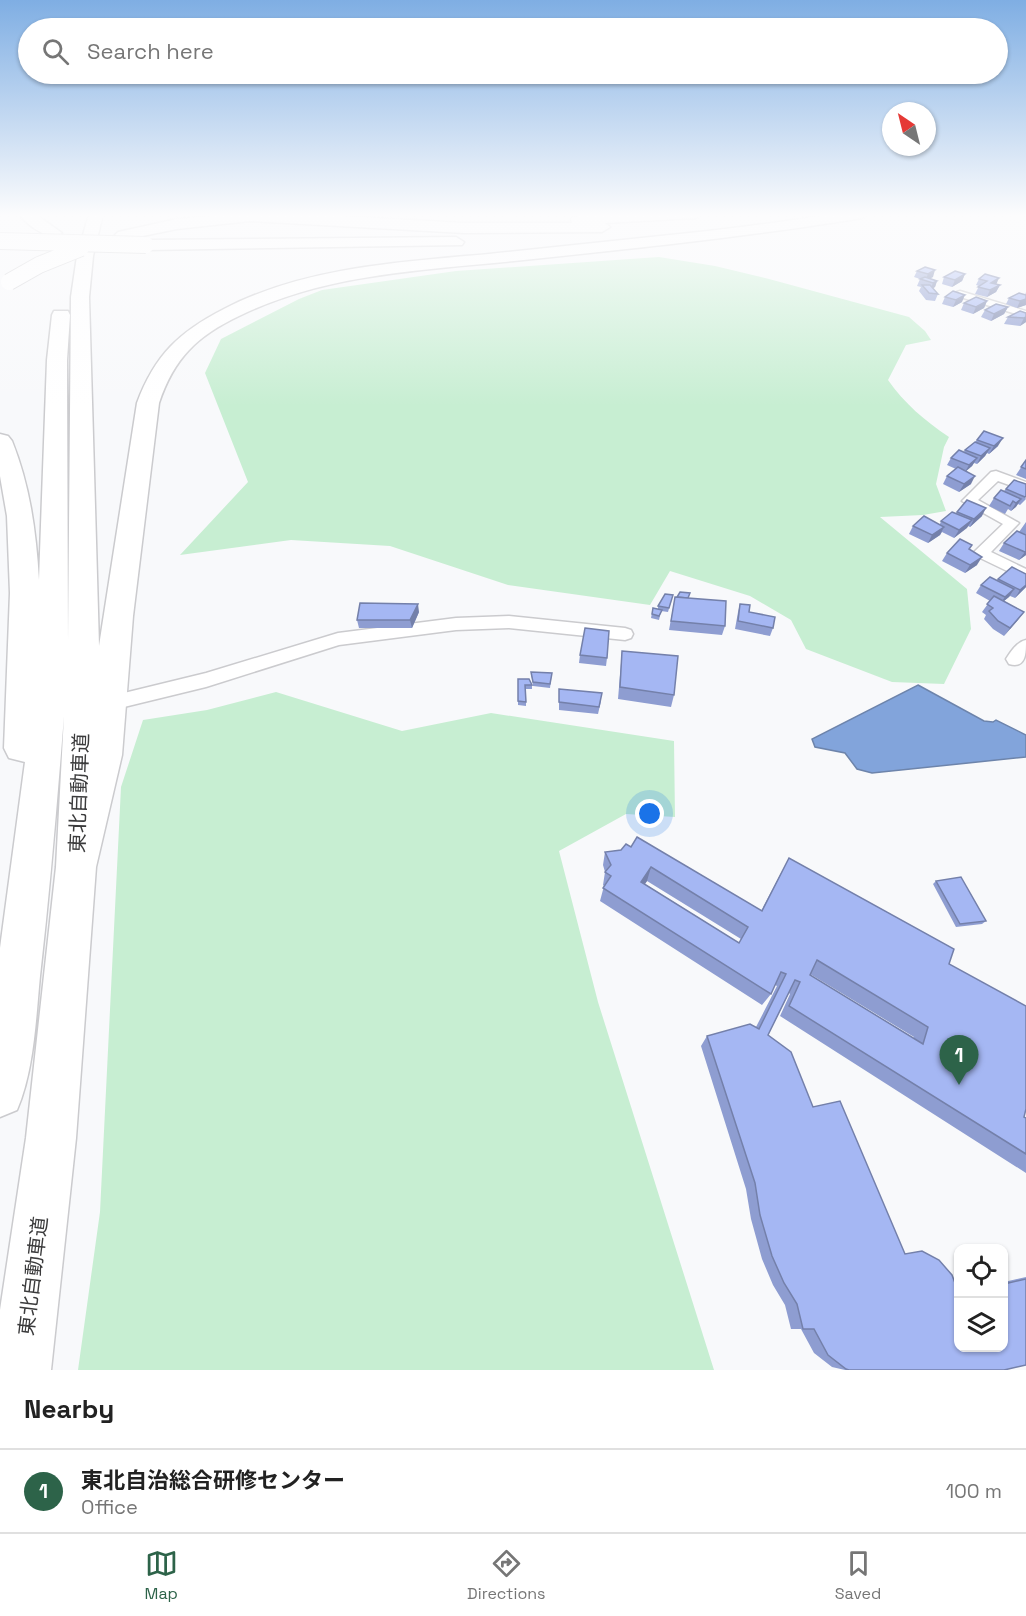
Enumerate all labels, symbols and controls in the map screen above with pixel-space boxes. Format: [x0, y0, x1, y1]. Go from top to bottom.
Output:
search box [18, 18, 1008, 84]
icon: search [39, 35, 72, 68]
text: Search here [87, 37, 214, 65]
north arrow [882, 102, 936, 156]
street label: 東北自動車道 [64, 733, 94, 853]
your location [635, 799, 664, 828]
pin: 1 [940, 1036, 978, 1085]
street label: 東北自動車道 [13, 1215, 53, 1337]
map controls [954, 1244, 1008, 1352]
button: locate [954, 1244, 1008, 1298]
button: layers [954, 1298, 1008, 1352]
text: Nearby [24, 1392, 114, 1426]
text: 東北自治総合研修センター [81, 1466, 345, 1494]
text: 1 [39, 1478, 48, 1504]
text: 100 m [946, 1478, 1002, 1504]
text: Office [81, 1494, 138, 1520]
tab: Map [145, 1547, 178, 1604]
tab: Directions [467, 1547, 546, 1604]
tab: Saved [835, 1547, 881, 1604]

